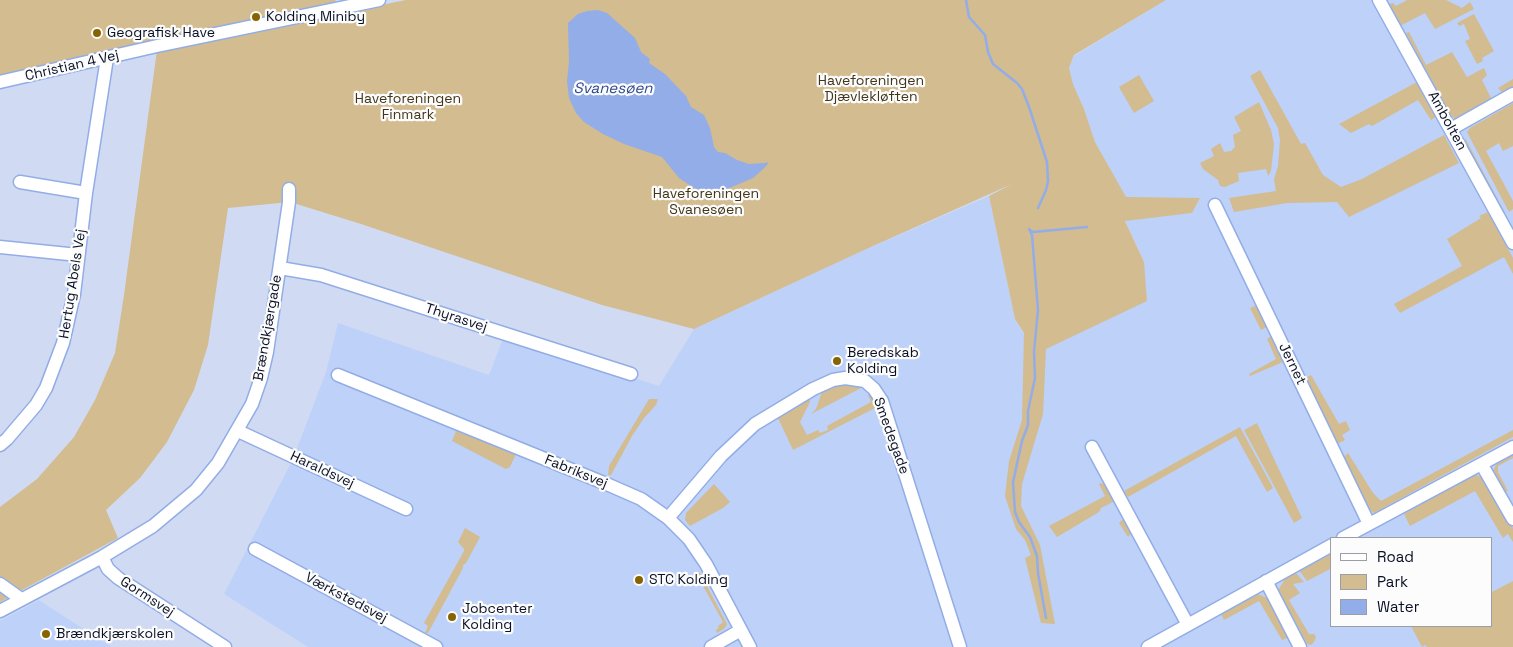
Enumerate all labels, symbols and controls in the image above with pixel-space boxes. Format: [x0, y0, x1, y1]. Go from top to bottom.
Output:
place label: Kolding Miniby [266, 9, 365, 25]
marker: Kolding Miniby [250, 11, 262, 23]
place label: Geografisk Have [107, 25, 215, 41]
marker: Geografisk Have [91, 27, 103, 39]
street label: Christian 4 Vej [23, 47, 121, 85]
park label: Haveforeningen Djævlekløften [818, 73, 924, 105]
water label: Svanesøen [574, 80, 652, 98]
street label: Ambolten [1424, 88, 1470, 154]
park label: Haveforeningen Finmark [355, 91, 461, 124]
park label: Haveforeningen Svanesøen [653, 186, 759, 218]
street label: Hertug Abels Vej [56, 228, 90, 340]
street label: Brændkjærgade [250, 273, 286, 383]
street label: Thyrasvej [423, 300, 489, 336]
street label: Jernet [1275, 340, 1309, 388]
place label: Beredskab Kolding [847, 345, 919, 378]
marker: Beredskab Kolding [831, 355, 843, 367]
street label: Smedegade [869, 395, 913, 477]
street label: Haraldsvej [287, 448, 357, 492]
street label: Fabriksvej [542, 452, 610, 492]
legend [1330, 537, 1493, 627]
text: Road [1377, 547, 1414, 566]
street label: Værkstedsvej [302, 569, 390, 627]
place label: STC Kolding [649, 572, 728, 588]
text: Park [1377, 572, 1408, 591]
street label: Gormsvej [117, 573, 177, 621]
marker: STC Kolding [633, 574, 645, 586]
text: Water [1377, 597, 1419, 616]
place label: Jobcenter Kolding [462, 601, 532, 634]
marker: Jobcenter Kolding [446, 611, 458, 623]
place label: Brændkjærskolen [56, 626, 173, 642]
marker: Brændkjærskolen [40, 628, 52, 640]

